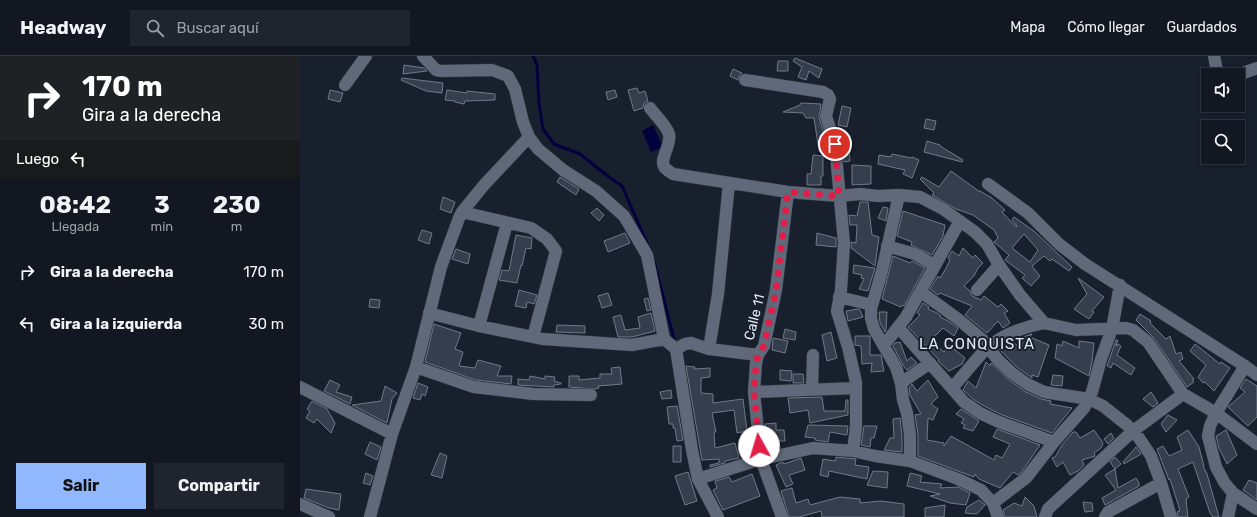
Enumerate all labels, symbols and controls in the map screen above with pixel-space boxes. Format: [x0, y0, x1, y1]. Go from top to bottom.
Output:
search box [130, 10, 410, 46]
text: Headway [20, 16, 106, 39]
icon: search [144, 17, 166, 39]
text: Buscar aquí [176, 19, 259, 37]
text: Mapa [1010, 19, 1045, 36]
text: Cómo llegar [1067, 19, 1145, 36]
text: Guardados [1167, 19, 1237, 36]
map controls [1201, 68, 1245, 164]
button: sound [1201, 68, 1245, 112]
text: 170 m [82, 70, 163, 103]
icon: right [16, 72, 68, 124]
text: Gira a la derecha [82, 104, 221, 126]
button: search [1201, 120, 1245, 164]
pin [818, 127, 852, 161]
icon: arrive [824, 133, 846, 155]
icon: left [67, 148, 89, 170]
text: Luego [16, 150, 59, 168]
text: 08:42 [40, 191, 111, 219]
text: 3 [154, 191, 170, 219]
text: 230 [213, 191, 260, 219]
text: Llegada [52, 219, 99, 234]
text: min [151, 219, 173, 234]
text: m [231, 219, 242, 234]
icon: right [16, 261, 38, 283]
text: Gira a la derecha [50, 263, 174, 281]
text: 170 m [243, 263, 284, 281]
street label: Calle 11 [741, 292, 768, 342]
icon: left [16, 313, 38, 335]
text: Gira a la izquierda [50, 315, 182, 333]
text: 30 m [248, 315, 284, 333]
district label: LA CONQUISTA [919, 335, 1035, 353]
position arrow [738, 425, 780, 467]
button: Salir [16, 463, 146, 509]
button: Compartir [154, 463, 284, 509]

